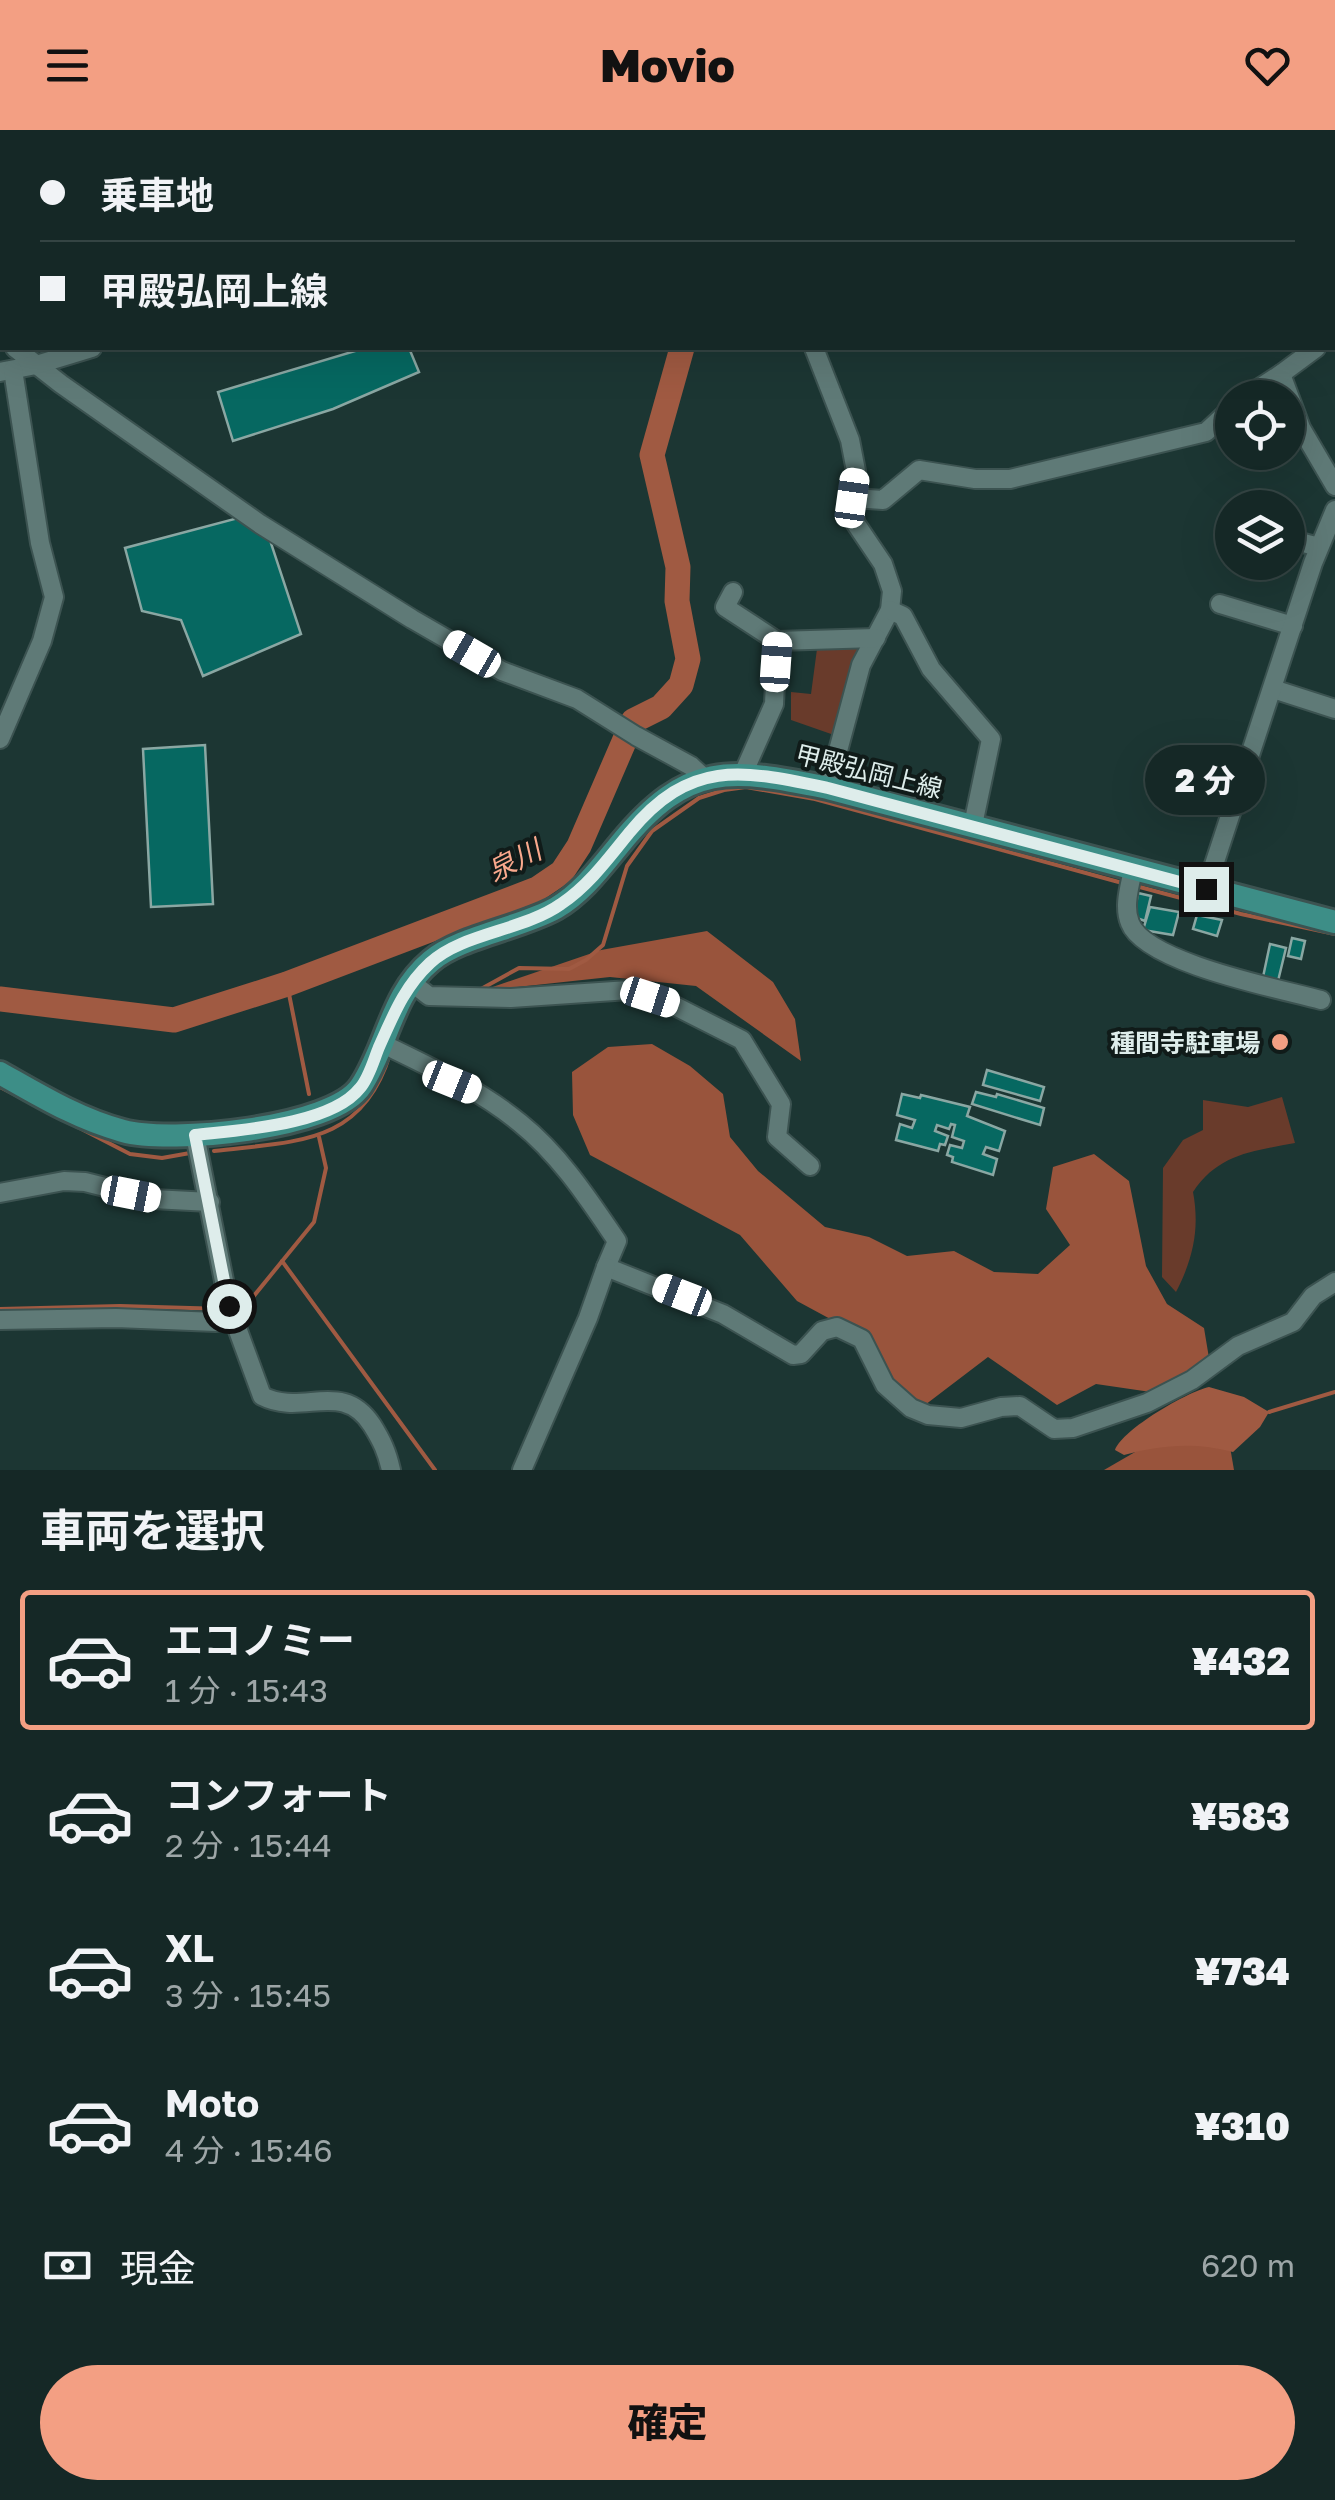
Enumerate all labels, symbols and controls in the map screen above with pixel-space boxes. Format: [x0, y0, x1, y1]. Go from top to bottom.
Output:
icon: menu [40, 38, 95, 93]
text: Movio [600, 38, 735, 92]
icon: heart [1240, 38, 1295, 93]
text: 乗車地 [100, 172, 214, 217]
text: 甲殿弘岡上線 [100, 268, 328, 313]
map controls [1215, 380, 1305, 580]
button: locate [1215, 380, 1305, 470]
car [833, 466, 871, 530]
button: layers [1215, 490, 1305, 580]
car [439, 626, 505, 682]
car [759, 631, 793, 693]
street label: 甲殿弘岡上線 [792, 738, 946, 804]
callout: 2 分 [1146, 744, 1266, 814]
text: 2 分 [1175, 761, 1235, 799]
water label: 泉川 [482, 831, 549, 887]
route end [1184, 867, 1229, 912]
car [617, 973, 683, 1021]
place label: 種間寺駐車場 [1110, 1027, 1260, 1058]
marker: 種間寺駐車場 [1269, 1031, 1291, 1053]
car [419, 1057, 485, 1107]
car [99, 1174, 163, 1214]
car [649, 1270, 715, 1320]
route start [207, 1284, 252, 1329]
text: 車両を選択 [40, 1503, 265, 1557]
icon: car [45, 1615, 135, 1705]
text: エコノミー [165, 1617, 355, 1662]
text: ¥432 [1192, 1638, 1290, 1683]
text: 1 分 · 15:43 [165, 1671, 328, 1709]
icon: car [45, 1770, 135, 1860]
text: コンフォート [165, 1772, 392, 1817]
text: ¥583 [1190, 1793, 1290, 1838]
text: 2 分 · 15:44 [165, 1826, 332, 1864]
icon: car [45, 1925, 135, 2015]
text: XL [165, 1925, 214, 1970]
text: ¥734 [1194, 1948, 1290, 1993]
text: 3 分 · 15:45 [165, 1976, 331, 2014]
icon: car [45, 2080, 135, 2170]
text: Moto [165, 2080, 259, 2125]
text: ¥310 [1194, 2103, 1290, 2148]
text: 4 分 · 15:46 [165, 2131, 333, 2169]
icon: cash [40, 2238, 95, 2293]
text: 現金 [120, 2245, 196, 2290]
text: 620 m [1201, 2246, 1295, 2284]
button: 確定 [40, 2365, 1295, 2480]

